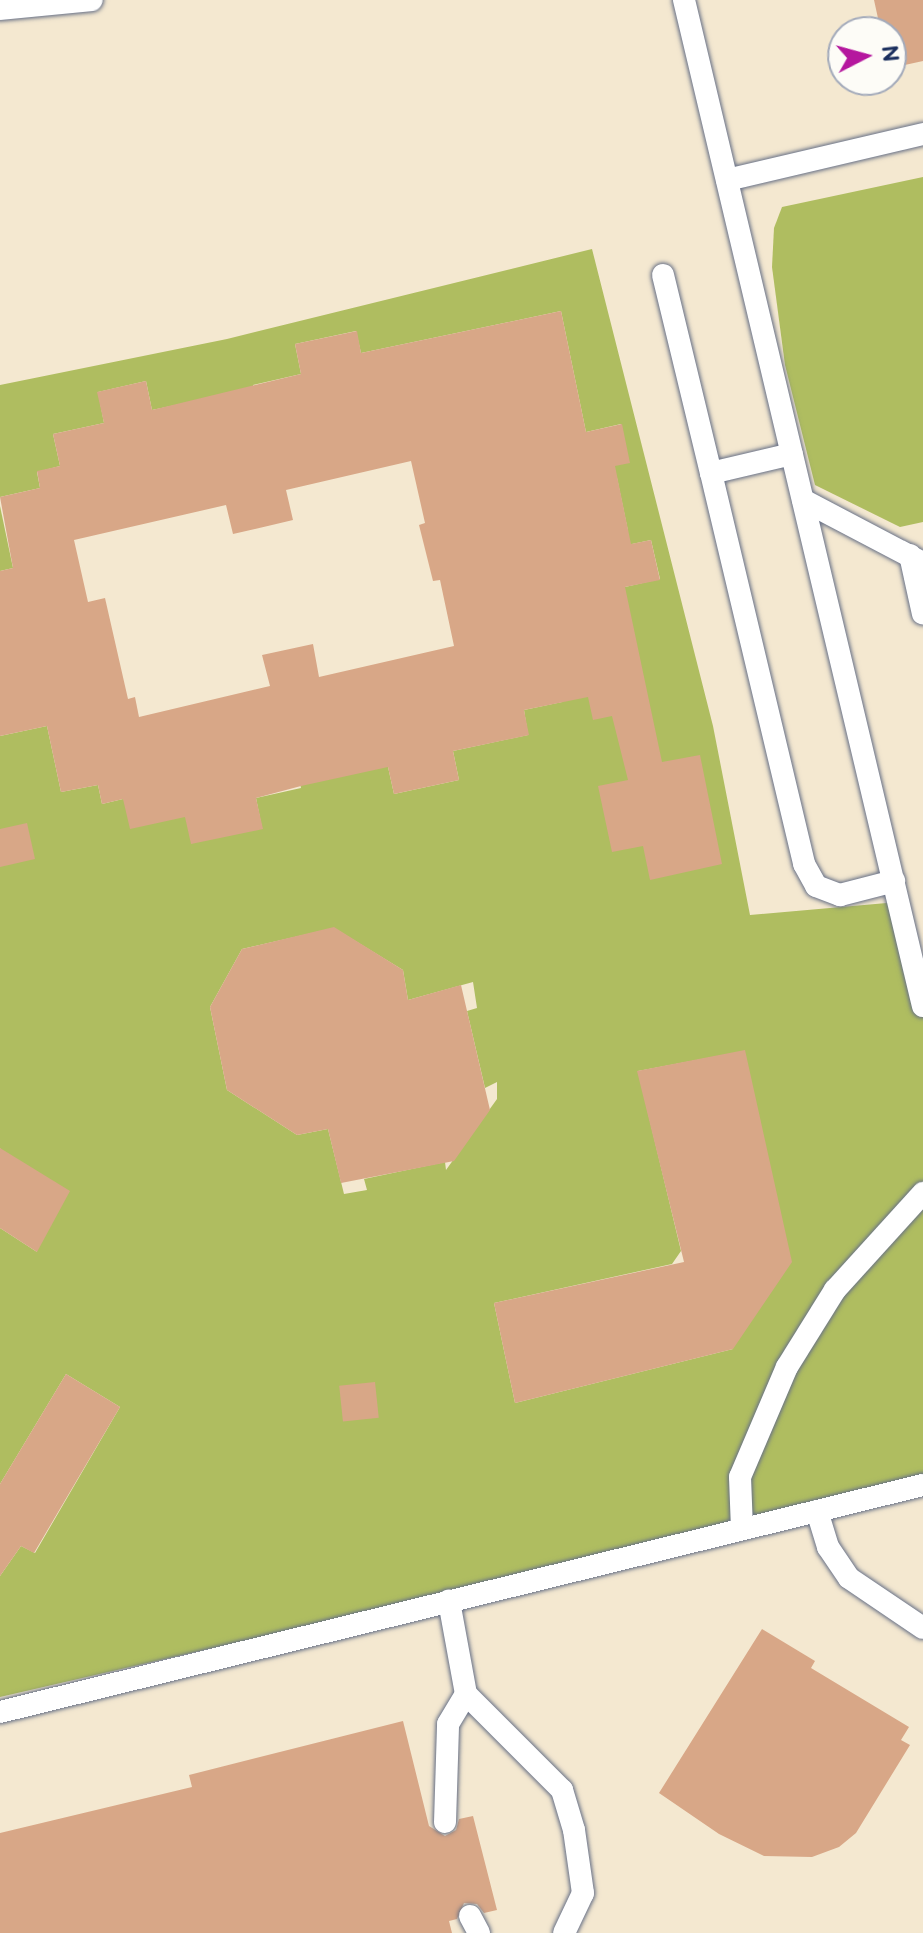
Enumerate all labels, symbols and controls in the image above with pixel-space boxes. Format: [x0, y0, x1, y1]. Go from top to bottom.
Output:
north arrow [827, 16, 907, 96]
text: N [875, 44, 904, 63]

